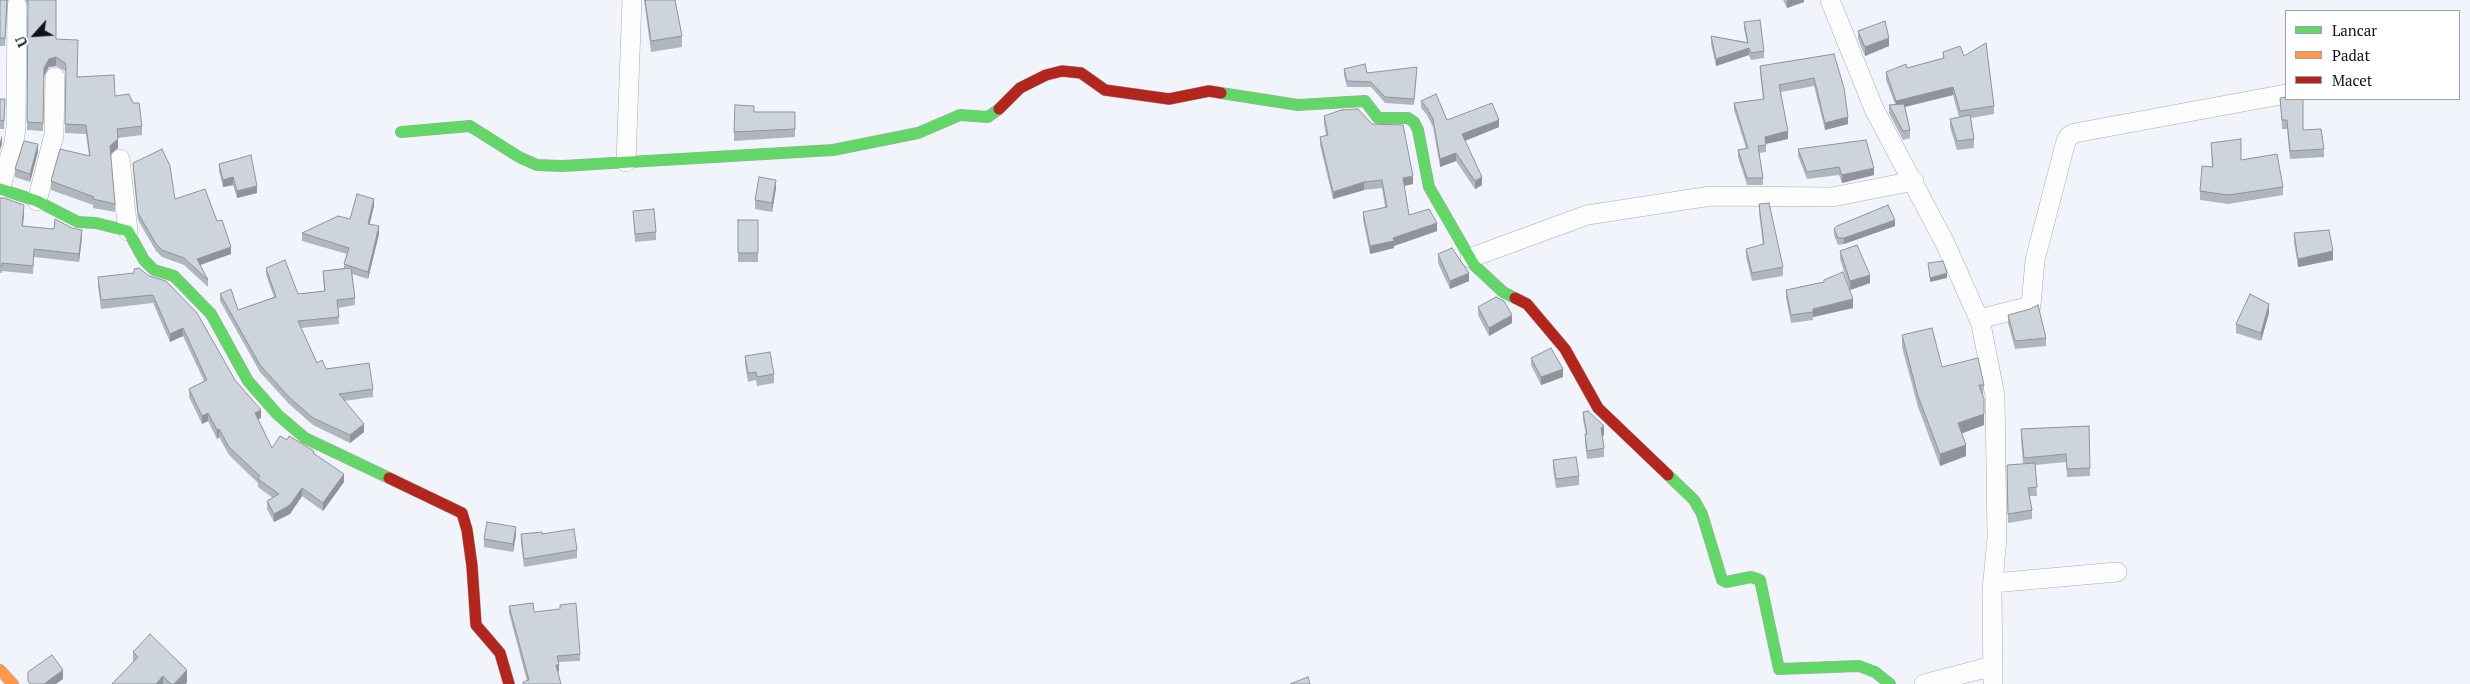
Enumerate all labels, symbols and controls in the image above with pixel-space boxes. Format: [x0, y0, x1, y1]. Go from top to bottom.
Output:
north arrow [10, 10, 60, 60]
legend [2285, 10, 2460, 100]
text: Lancar [2332, 20, 2377, 40]
text: U [10, 33, 32, 50]
text: Padat [2332, 45, 2370, 65]
text: Macet [2332, 70, 2372, 90]

